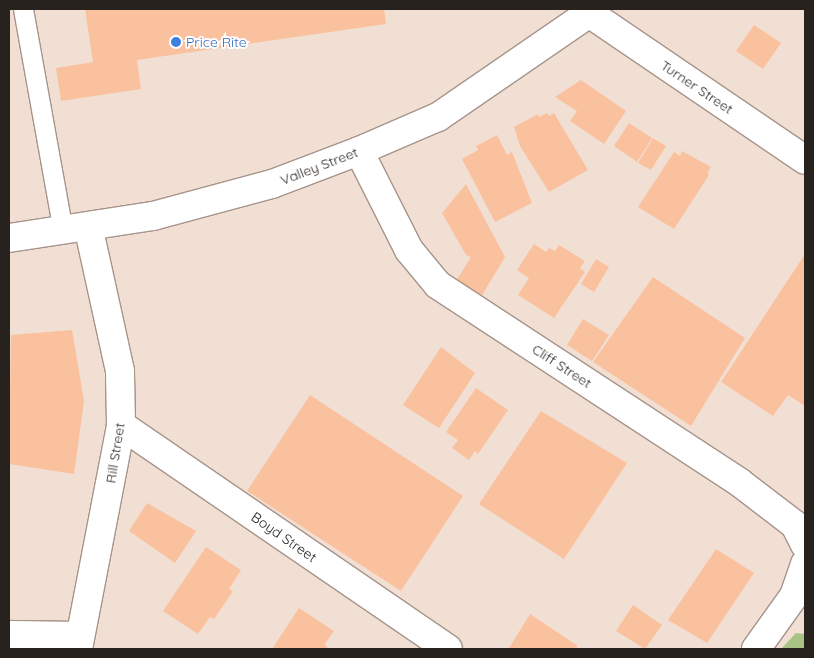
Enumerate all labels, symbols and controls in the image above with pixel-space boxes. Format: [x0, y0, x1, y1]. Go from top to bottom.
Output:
place label: Price Rite [186, 34, 247, 50]
marker: Price Rite [170, 36, 182, 48]
street label: Turner Street [658, 57, 736, 117]
street label: Valley Street [278, 144, 360, 188]
street label: Cliff Street [529, 341, 595, 391]
street label: Rill Street [102, 422, 128, 484]
street label: Boyd Street [248, 508, 320, 566]

